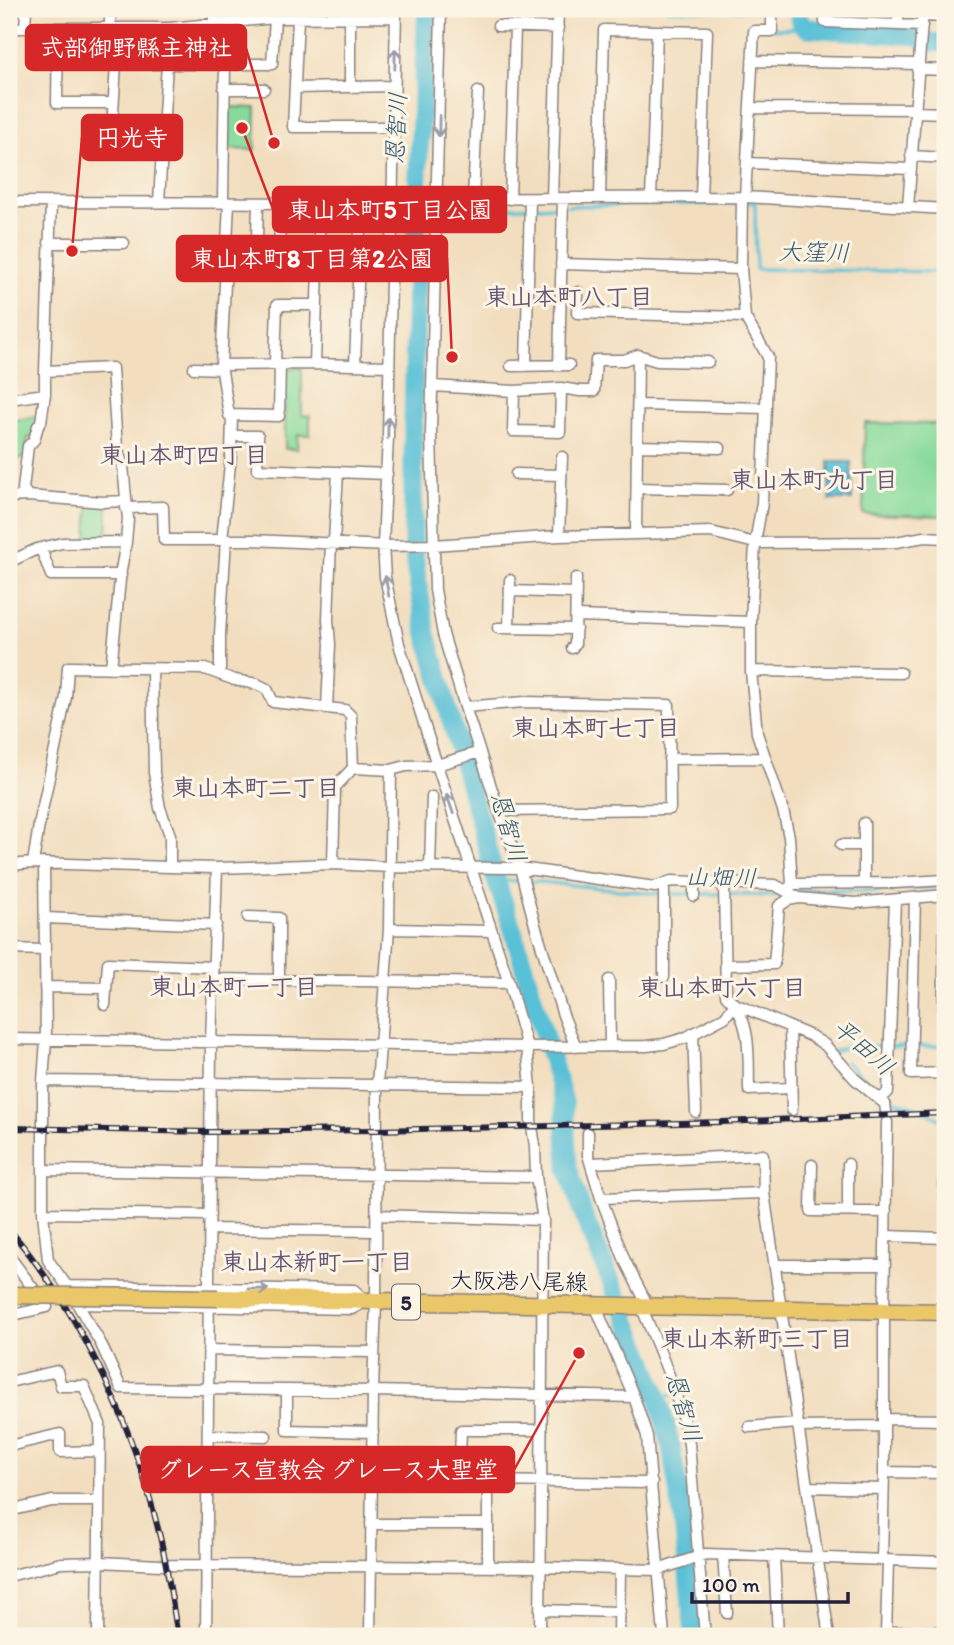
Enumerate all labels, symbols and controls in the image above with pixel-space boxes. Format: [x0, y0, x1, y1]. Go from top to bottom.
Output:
callout: 式部御野縣主神社 [26, 25, 246, 70]
text: 式部御野縣主神社 [40, 33, 232, 62]
one-way arrow [388, 48, 402, 71]
water label: 恩智川 [380, 91, 412, 165]
one-way arrow [432, 114, 446, 137]
callout: 円光寺 [82, 115, 182, 160]
text: 円光寺 [96, 123, 168, 152]
callout: 東山本町5丁目公園 [273, 187, 506, 232]
text: 東山本町5丁目公園 [288, 195, 492, 224]
callout: 東山本町8丁目第2公園 [177, 236, 447, 281]
water label: 大窪川 [778, 237, 850, 267]
text: 東山本町8丁目第2公園 [191, 244, 433, 273]
district label: 東山本町八丁目 [485, 282, 653, 311]
one-way arrow [382, 417, 395, 440]
district label: 東山本町四丁目 [100, 440, 268, 469]
district label: 東山本町九丁目 [730, 465, 898, 494]
one-way arrow [380, 575, 393, 598]
district label: 東山本町七丁目 [512, 713, 680, 742]
district label: 東山本町二丁目 [172, 773, 340, 802]
water label: 恩智川 [485, 788, 533, 866]
one-way arrow [443, 793, 455, 815]
water label: 山畑川 [685, 862, 757, 892]
district label: 東山本町一丁目 [150, 972, 318, 1001]
district label: 東山本町六丁目 [638, 973, 806, 1002]
water label: 平田川 [827, 1012, 901, 1082]
district label: 東山本新町一丁目 [221, 1247, 413, 1276]
street label: 大阪港八尾線 [450, 1266, 588, 1296]
one-way arrow [246, 1282, 269, 1296]
road number: 5 [392, 1284, 420, 1320]
district label: 東山本新町三丁目 [661, 1324, 853, 1353]
water label: 恩智川 [660, 1368, 708, 1446]
callout: グレース宣教会 グレース大聖堂 [142, 1447, 514, 1492]
text: グレース宣教会 グレース大聖堂 [158, 1455, 498, 1484]
scale bar [692, 1561, 847, 1605]
text: 100 m [702, 1572, 760, 1597]

